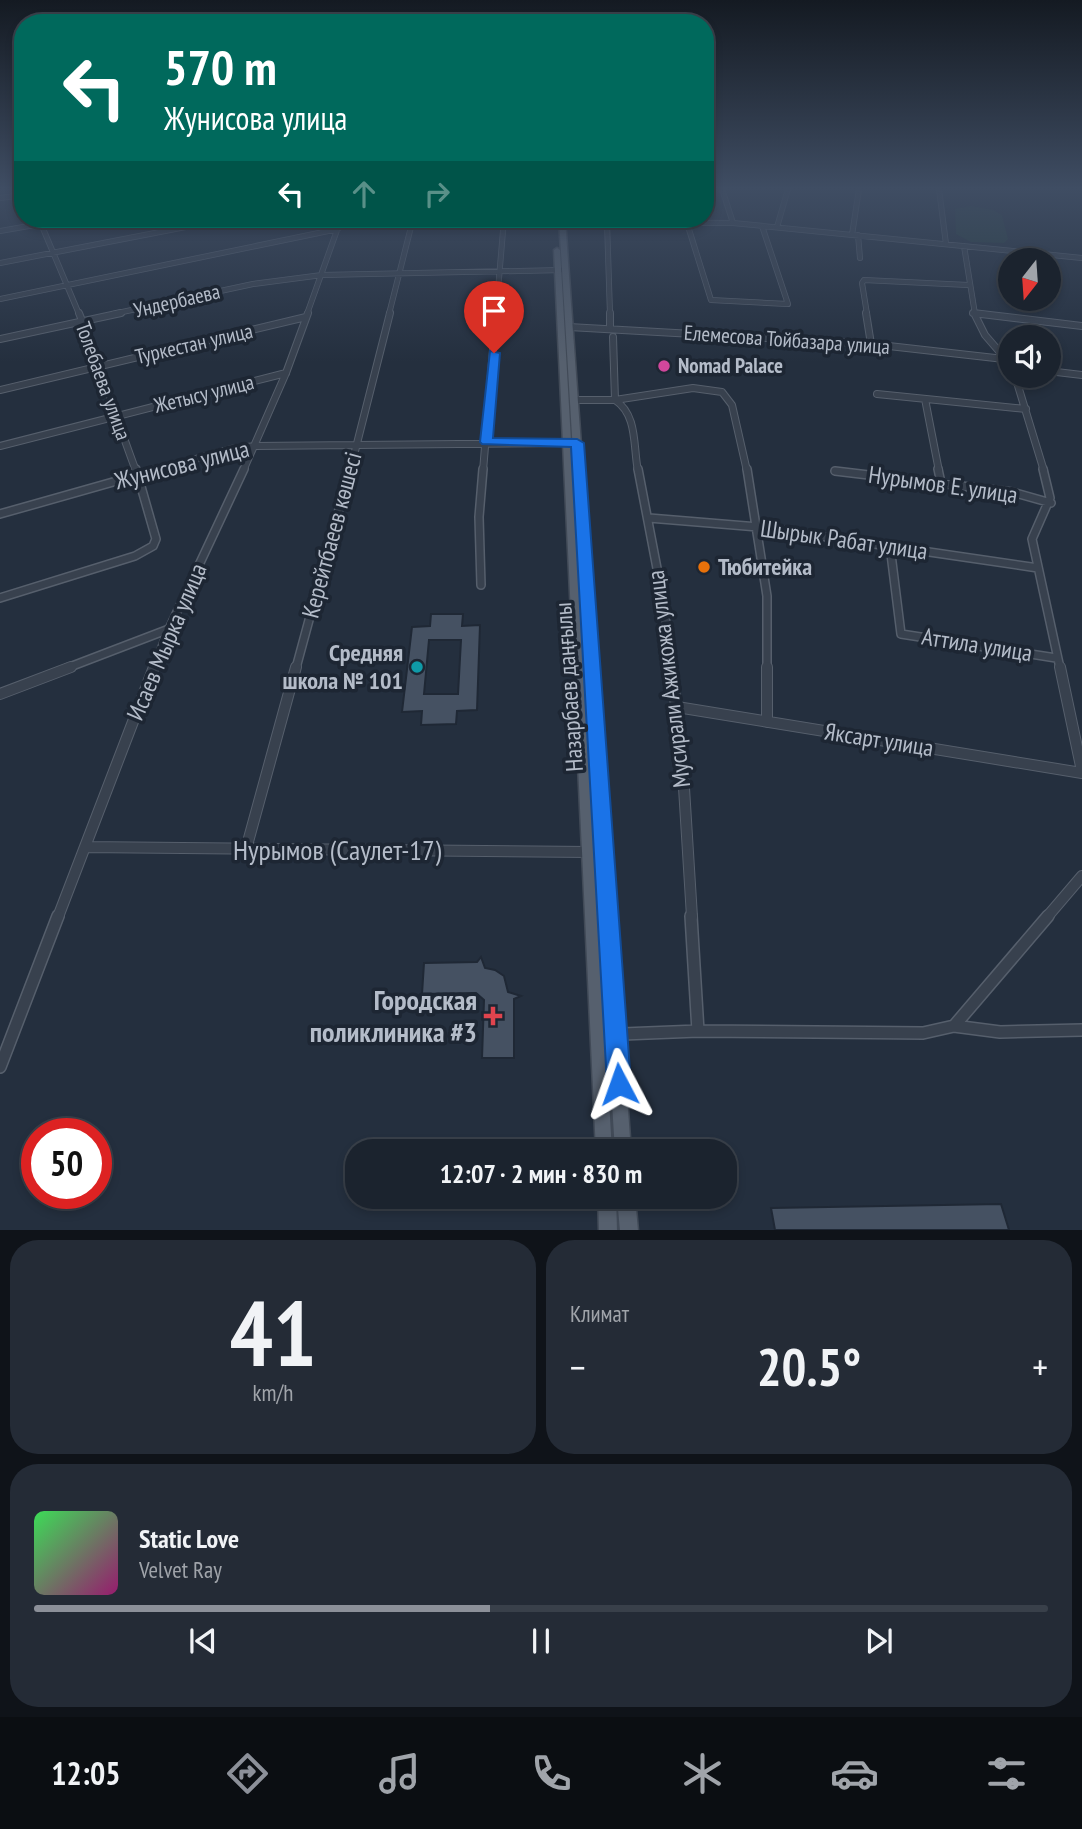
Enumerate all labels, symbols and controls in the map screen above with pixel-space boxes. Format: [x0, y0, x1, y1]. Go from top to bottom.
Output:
text: 570 m [164, 35, 277, 99]
icon: left [49, 42, 140, 133]
text: Жунисова улица [164, 97, 347, 139]
icon: left [272, 175, 310, 213]
icon: ahead [345, 175, 383, 213]
icon: right [418, 175, 456, 213]
north arrow [998, 248, 1060, 312]
map controls [998, 248, 1061, 388]
street label: Ундербаева [131, 277, 223, 324]
pin [464, 281, 524, 353]
icon: arrive [475, 292, 513, 330]
street label: Туркестан улица [133, 317, 255, 370]
street label: Толебаева улица [70, 318, 137, 444]
street label: Елемесова Тойбазара улица [683, 319, 891, 360]
button: sound [998, 325, 1061, 388]
place label: Nomad Palace [678, 352, 783, 379]
marker: Nomad Palace [656, 358, 672, 374]
street label: Жетысу улица [150, 368, 257, 419]
street label: Жунисова улица [110, 433, 252, 496]
street label: Керейтбаеев көшесі [294, 448, 369, 621]
street label: Нурымов Е. улица [867, 459, 1020, 510]
street label: Шырык Рабат улица [758, 512, 930, 567]
place label: Тюбитейка [718, 551, 812, 582]
street label: Исаев Мырка улица [120, 559, 214, 725]
marker: Тюбитейка [696, 559, 712, 575]
street label: Мусирали Ажикожа улица [640, 569, 697, 789]
street label: Назарбаев даңғылы [547, 602, 590, 773]
street label: Аттила улица [920, 620, 1034, 669]
place label: Средняя школа № 101 [283, 637, 403, 696]
marker: Средняя школа № 101 [409, 659, 425, 675]
street label: Яксарт улица [822, 716, 936, 763]
street label: Нурымов (Саулет-17) [233, 831, 442, 868]
place label: Городская поликлиника #3 [310, 981, 477, 1050]
marker: Городская поликлиника #3 [483, 1006, 503, 1026]
position arrow [582, 1047, 656, 1121]
speed limit sign: 50 [21, 1118, 112, 1209]
text: 12:07 · 2 мин · 830 m [440, 1157, 642, 1190]
text: 41 [230, 1273, 317, 1391]
text: Климат [570, 1299, 629, 1328]
text: 20.5° [757, 1333, 861, 1400]
text: − [570, 1342, 586, 1391]
text: + [1032, 1342, 1048, 1391]
text: km/h [253, 1378, 293, 1407]
text: Static Love [139, 1522, 239, 1555]
text: Velvet Ray [139, 1555, 222, 1584]
icon: previous [184, 1622, 222, 1660]
icon: pause [522, 1622, 560, 1660]
icon: next [860, 1622, 898, 1660]
icon: directions [223, 1749, 272, 1798]
icon: music [375, 1749, 424, 1798]
icon: phone [527, 1749, 576, 1798]
icon: climate [678, 1749, 727, 1798]
icon: car [830, 1749, 879, 1798]
icon: filters [982, 1749, 1031, 1798]
text: 12:05 [51, 1752, 121, 1794]

